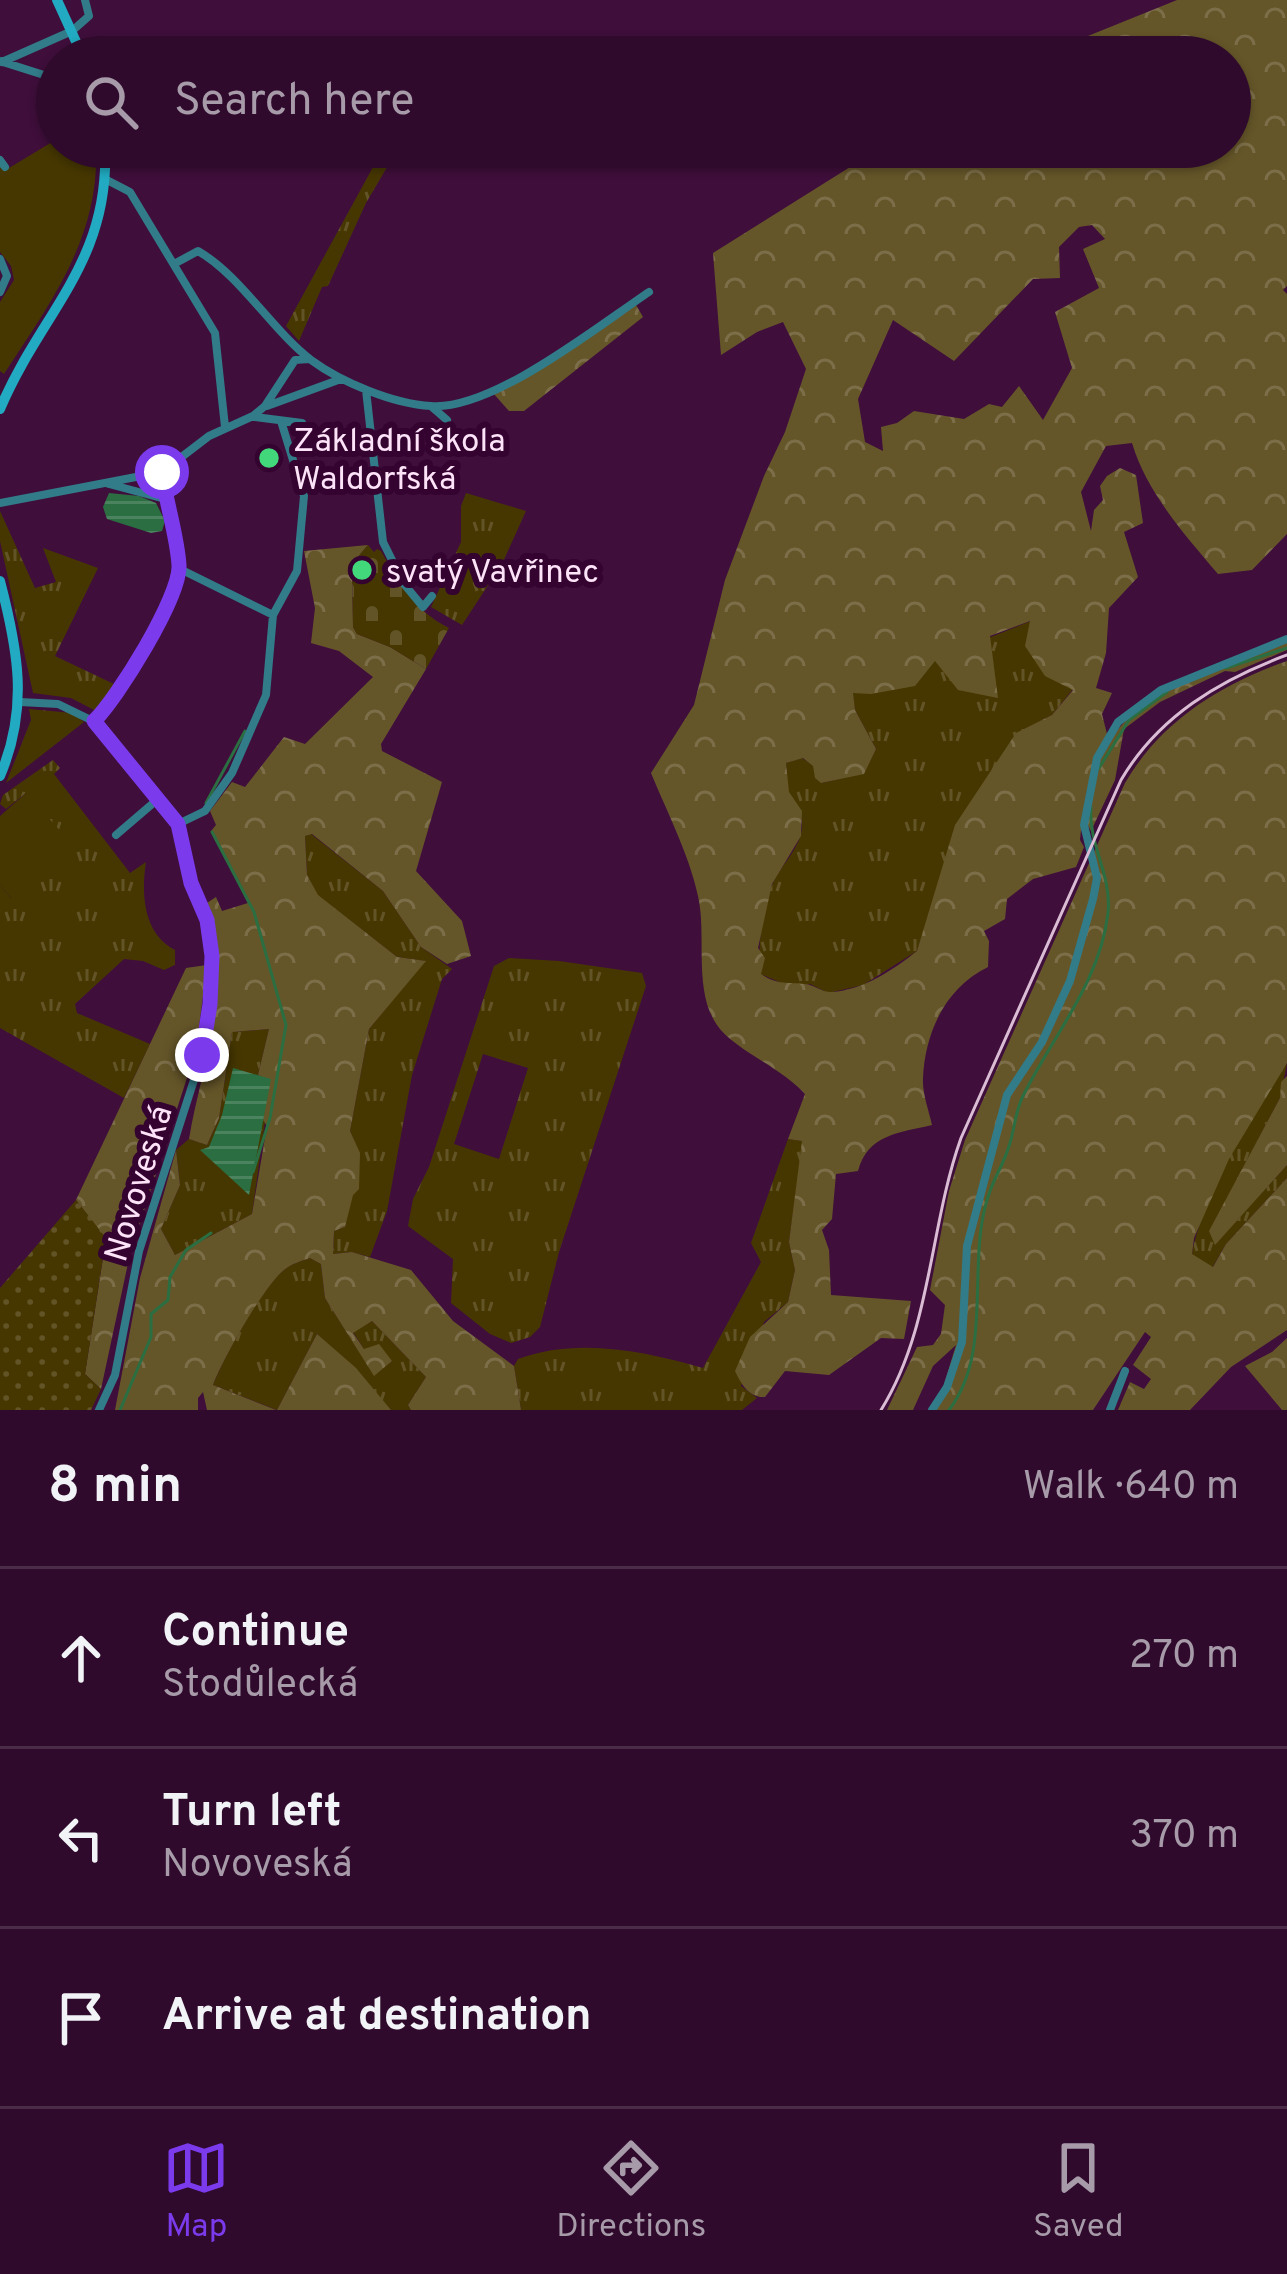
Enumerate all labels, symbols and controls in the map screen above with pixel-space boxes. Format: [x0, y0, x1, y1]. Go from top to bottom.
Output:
search box [36, 36, 1251, 168]
icon: search [78, 69, 144, 135]
text: Search here [174, 74, 414, 131]
place label: Základní škola Waldorfská [293, 422, 506, 502]
route start [135, 445, 189, 499]
marker: Základní škola Waldorfská [256, 445, 282, 471]
place label: svatý Vavřinec [386, 553, 599, 595]
marker: svatý Vavřinec [349, 557, 375, 583]
route end [175, 1028, 229, 1082]
street label: Novoveská [97, 1101, 184, 1267]
text: 8 min [48, 1456, 182, 1521]
text: Walk · 640 m [1023, 1464, 1239, 1513]
text: Continue [162, 1605, 349, 1662]
icon: ahead [48, 1625, 114, 1691]
text: 270 m [1129, 1633, 1239, 1682]
text: Stodůlecká [162, 1662, 358, 1711]
text: Turn left [162, 1785, 341, 1842]
icon: left [48, 1805, 114, 1871]
text: 370 m [1129, 1813, 1239, 1862]
text: Novoveská [162, 1842, 352, 1891]
icon: arrive [48, 1985, 114, 2051]
text: Arrive at destination [162, 1989, 592, 2046]
tab: Map [163, 2135, 229, 2249]
tab: Directions [556, 2135, 706, 2249]
tab: Saved [1033, 2135, 1124, 2249]

